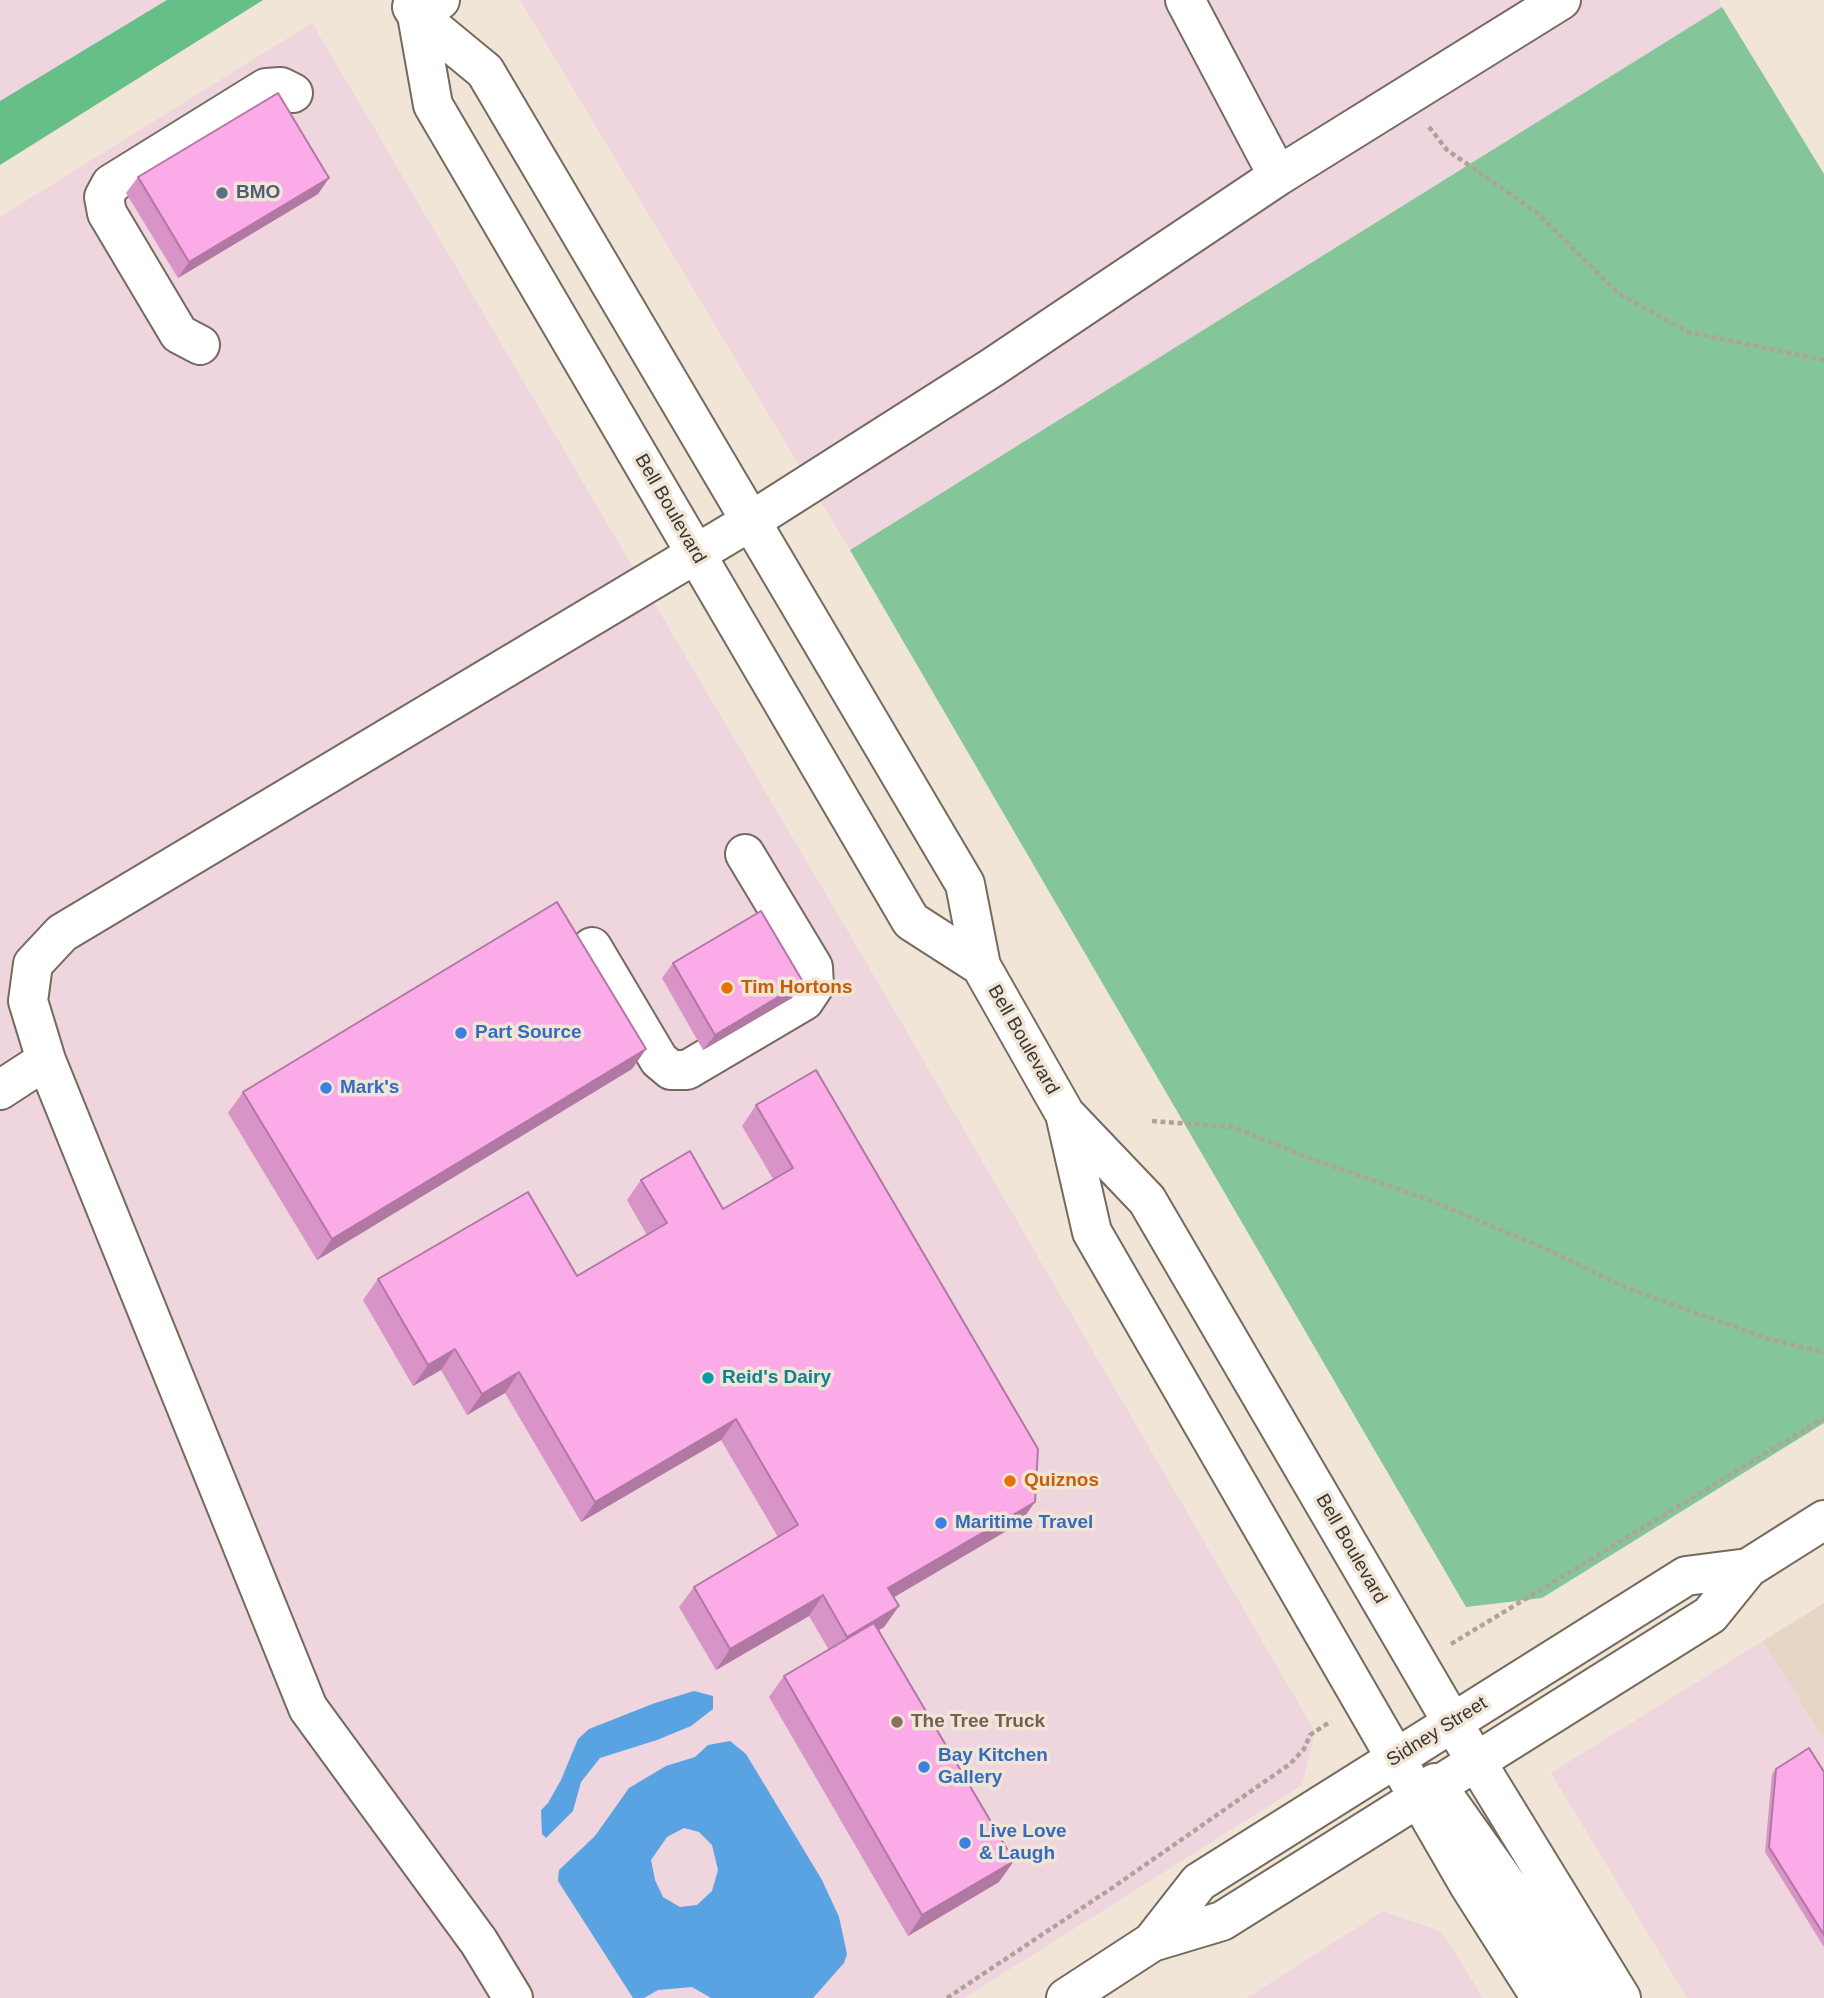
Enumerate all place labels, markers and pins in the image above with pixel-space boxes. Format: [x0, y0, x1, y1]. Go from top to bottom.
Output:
place label: BMO [236, 182, 280, 204]
marker: BMO [214, 185, 230, 201]
place label: Tim Hortons [741, 977, 853, 999]
marker: Tim Hortons [719, 980, 735, 996]
place label: Part Source [475, 1022, 582, 1044]
marker: Part Source [453, 1025, 469, 1041]
place label: Mark's [340, 1077, 399, 1099]
marker: Mark's [318, 1080, 334, 1096]
place label: Reid's Dairy [722, 1367, 831, 1389]
marker: Reid's Dairy [700, 1370, 716, 1386]
place label: Quiznos [1024, 1470, 1099, 1492]
marker: Quiznos [1002, 1473, 1018, 1489]
place label: Maritime Travel [955, 1512, 1093, 1534]
marker: Maritime Travel [933, 1515, 949, 1531]
place label: The Tree Truck [911, 1711, 1045, 1733]
marker: The Tree Truck [889, 1714, 905, 1730]
place label: Bay Kitchen Gallery [938, 1745, 1048, 1789]
marker: Bay Kitchen Gallery [916, 1759, 932, 1775]
place label: Live Love & Laugh [979, 1821, 1067, 1865]
marker: Live Love & Laugh [957, 1835, 973, 1851]

